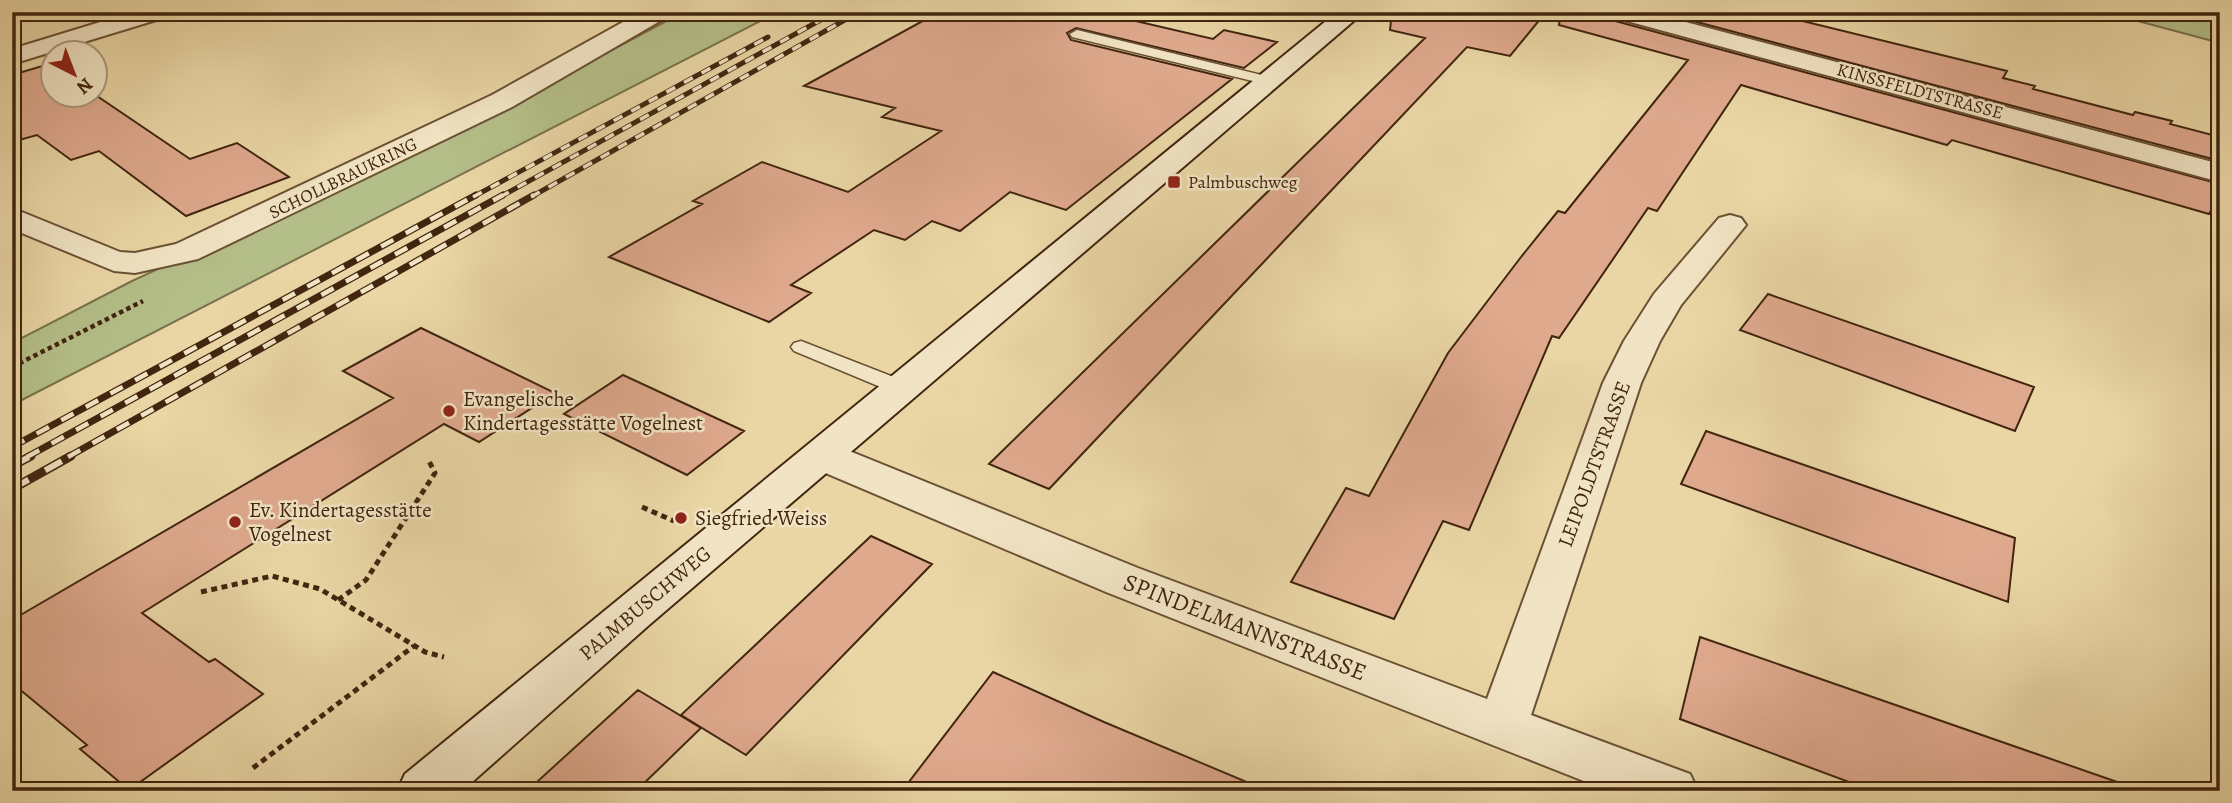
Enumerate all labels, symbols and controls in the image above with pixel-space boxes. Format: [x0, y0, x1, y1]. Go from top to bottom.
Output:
north arrow [38, 38, 108, 108]
street label: KINSSFELDTSTRASSE [1834, 57, 2006, 125]
text: N [71, 72, 99, 100]
street label: SCHOLLBRAUKRING [265, 132, 421, 224]
place label: Palmbuschweg [1188, 170, 1298, 194]
marker: Palmbuschweg [1166, 174, 1182, 190]
street label: LEIPOLDTSTRASSE [1551, 377, 1637, 551]
place label: Evangelische Kindertagesstätte Vogelnest [463, 385, 703, 437]
marker: Evangelische Kindertagesstätte Vogelnest [441, 403, 457, 419]
place label: Ev. Kindertagesstätte Vogelnest [248, 496, 432, 548]
place label: Siegfried Weiss [695, 504, 827, 532]
marker: Siegfried Weiss [673, 510, 689, 526]
marker: Ev. Kindertagesstätte Vogelnest [227, 514, 243, 530]
street label: PALMBUSCHWEG [573, 539, 717, 667]
street label: SPINDELMANNSTRASSE [1119, 566, 1371, 688]

